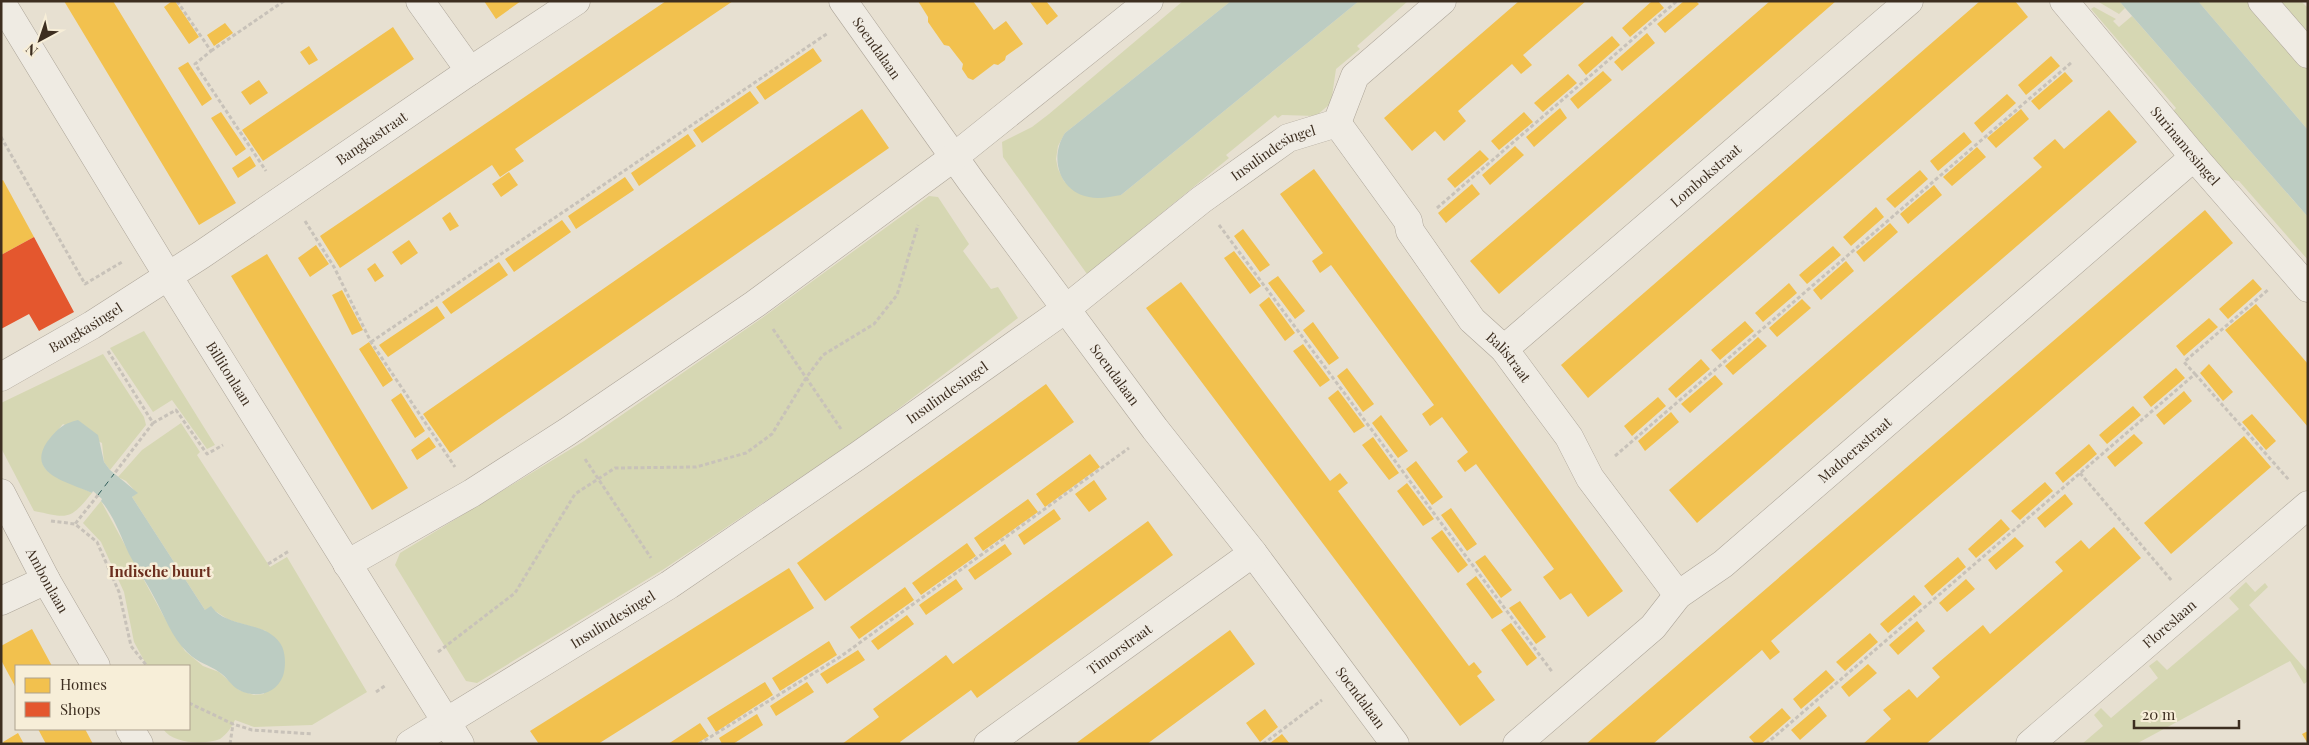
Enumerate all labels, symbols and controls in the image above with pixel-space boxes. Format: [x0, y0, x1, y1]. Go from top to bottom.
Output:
street label: Soendalaan [848, 13, 906, 83]
north arrow [15, 15, 65, 65]
text: N [21, 40, 41, 61]
street label: Surinamesingel [2147, 102, 2224, 189]
street label: Bangkastraat [332, 106, 411, 169]
street label: Insulindesingel [1227, 120, 1318, 185]
street label: Lombokstraat [1666, 139, 1746, 211]
street label: Bangkasingel [45, 298, 126, 357]
street label: Balistraat [1482, 327, 1536, 387]
street label: Billitonlaan [202, 338, 257, 410]
street label: Soendalaan [1086, 340, 1145, 410]
street label: Insulindesingel [902, 357, 992, 428]
street label: Madoerastraat [1814, 412, 1896, 487]
street label: Ambonlaan [22, 544, 73, 617]
district label: Indische buurt [109, 561, 212, 581]
street label: Insulindesingel [567, 586, 659, 652]
street label: Floreslaan [2138, 595, 2201, 652]
street label: Timorstraat [1083, 618, 1156, 679]
street label: Soendalaan [1332, 663, 1390, 733]
legend [15, 665, 190, 730]
text: Homes [60, 674, 107, 694]
scale bar [2134, 698, 2239, 730]
text: Shops [60, 699, 101, 719]
text: 20 m [2142, 704, 2176, 724]

